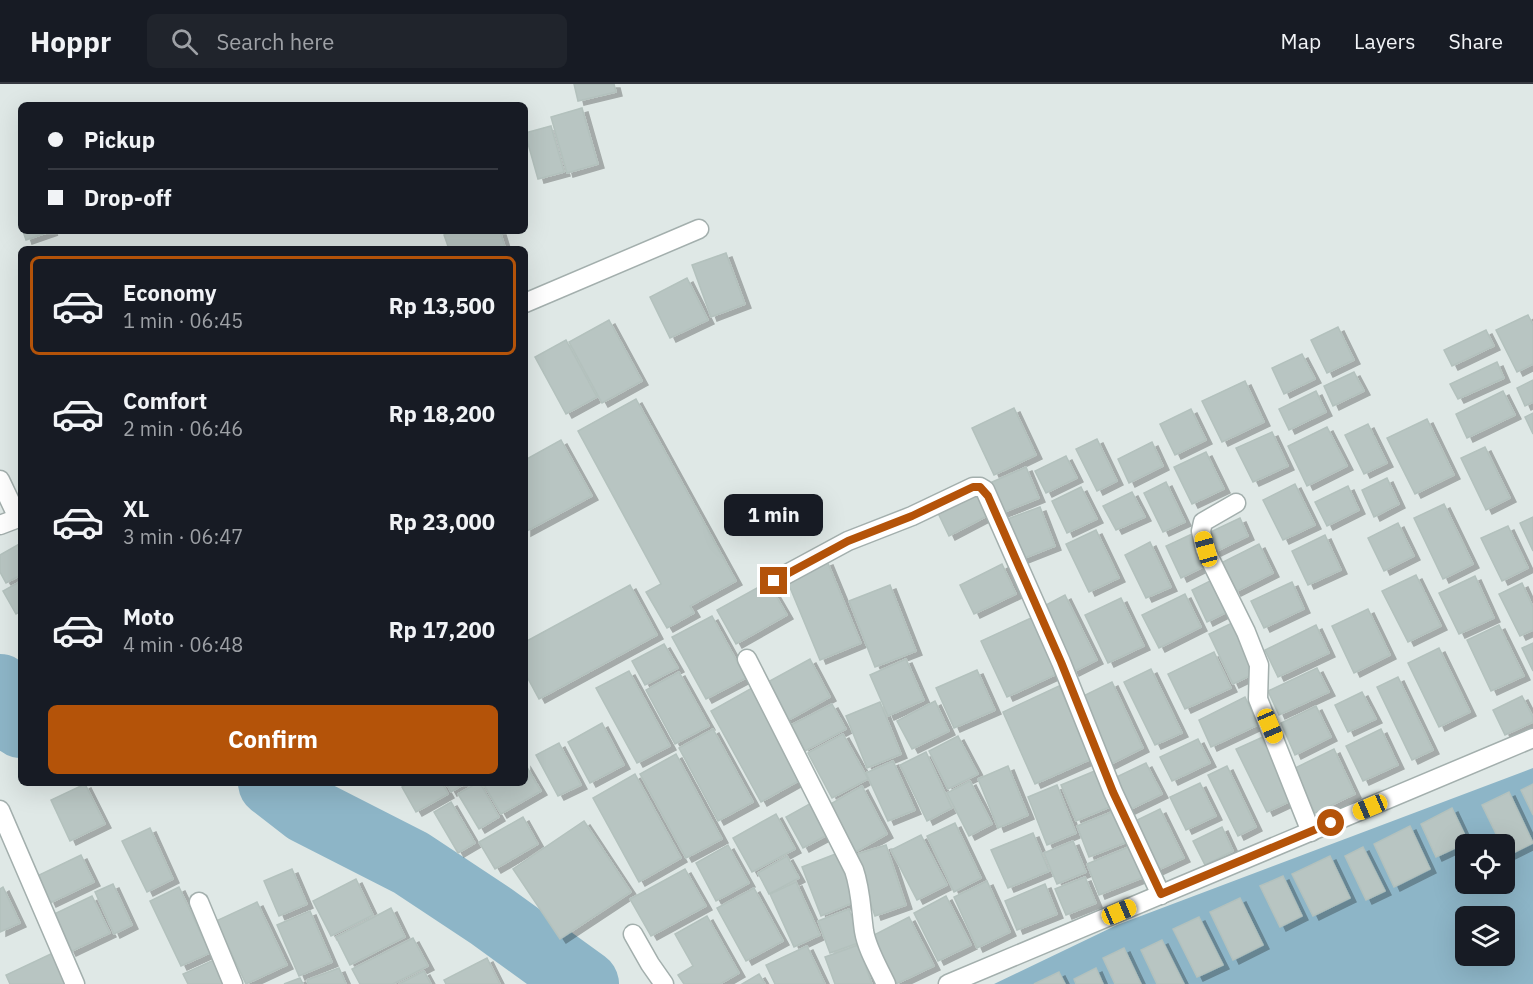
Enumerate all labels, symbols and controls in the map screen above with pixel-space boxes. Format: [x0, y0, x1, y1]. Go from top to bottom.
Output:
search box [147, 14, 567, 68]
text: Hoppr [30, 23, 111, 60]
icon: search [168, 25, 201, 58]
text: Search here [216, 27, 334, 56]
text: Map [1281, 27, 1321, 55]
text: Layers [1354, 27, 1416, 55]
text: Share [1449, 27, 1503, 55]
text: Pickup [84, 125, 155, 154]
text: Drop-off [84, 183, 171, 212]
text: Economy [123, 278, 217, 307]
icon: car [51, 279, 105, 333]
text: Rp 13,500 [389, 291, 495, 320]
text: 1 min · 06:45 [123, 307, 243, 334]
text: Comfort [123, 386, 207, 415]
icon: car [51, 387, 105, 441]
text: Rp 18,200 [389, 399, 495, 428]
text: 2 min · 06:46 [123, 415, 243, 442]
text: XL [123, 494, 149, 523]
callout: 1 min [724, 494, 824, 536]
icon: car [51, 495, 105, 549]
text: 1 min [747, 501, 800, 528]
text: Rp 23,000 [389, 507, 495, 536]
text: 3 min · 06:47 [123, 523, 243, 550]
car [1193, 529, 1219, 569]
route end [760, 567, 787, 594]
text: Moto [123, 602, 174, 631]
icon: car [51, 603, 105, 657]
text: Rp 17,200 [389, 615, 495, 644]
text: 4 min · 06:48 [123, 631, 243, 658]
button: Confirm [48, 705, 498, 774]
car [1255, 706, 1285, 746]
car [1350, 792, 1390, 822]
route start [1317, 809, 1344, 836]
map controls [1455, 834, 1515, 966]
button: locate [1455, 834, 1515, 894]
car [1099, 897, 1139, 927]
button: layers [1455, 906, 1515, 966]

